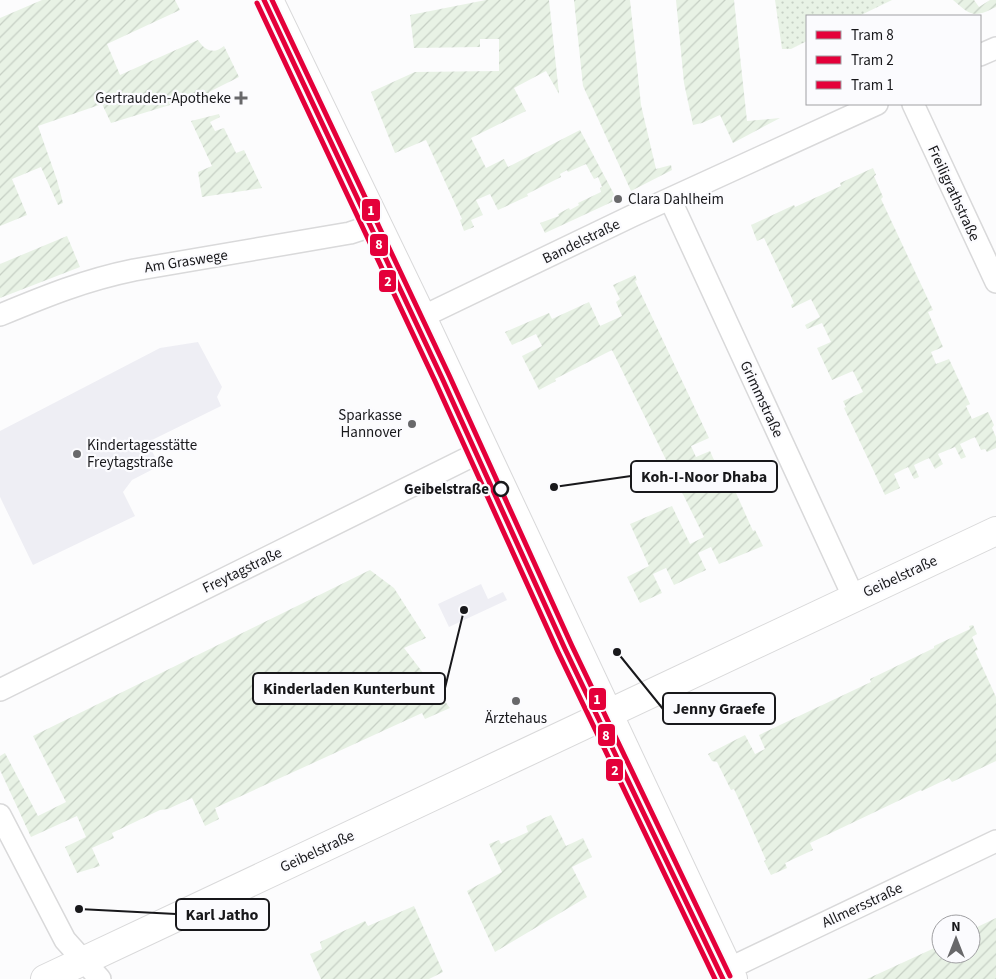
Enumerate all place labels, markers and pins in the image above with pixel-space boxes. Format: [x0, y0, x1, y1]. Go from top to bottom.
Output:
place label: Gertrauden-Apotheke [95, 88, 231, 109]
marker: Gertrauden-Apotheke [235, 92, 247, 104]
place label: Clara Dahlheim [628, 189, 724, 210]
marker: Clara Dahlheim [612, 193, 624, 205]
place label: Sparkasse Hannover [338, 405, 403, 443]
marker: Sparkasse Hannover [406, 418, 418, 430]
place label: Kindertagesstätte Freytagstraße [87, 435, 197, 473]
marker: Kindertagesstätte Freytagstraße [71, 448, 83, 460]
callout: Koh-I-Noor Dhaba [631, 461, 777, 492]
place label: Geibelstraße [404, 479, 489, 500]
marker: Geibelstraße [493, 481, 509, 497]
callout: Kinderladen Kunterbunt [253, 673, 445, 704]
callout: Jenny Graefe [663, 693, 775, 724]
marker: Ärztehaus [510, 695, 522, 707]
place label: Ärztehaus [485, 708, 547, 729]
callout: Karl Jatho [176, 899, 269, 930]

